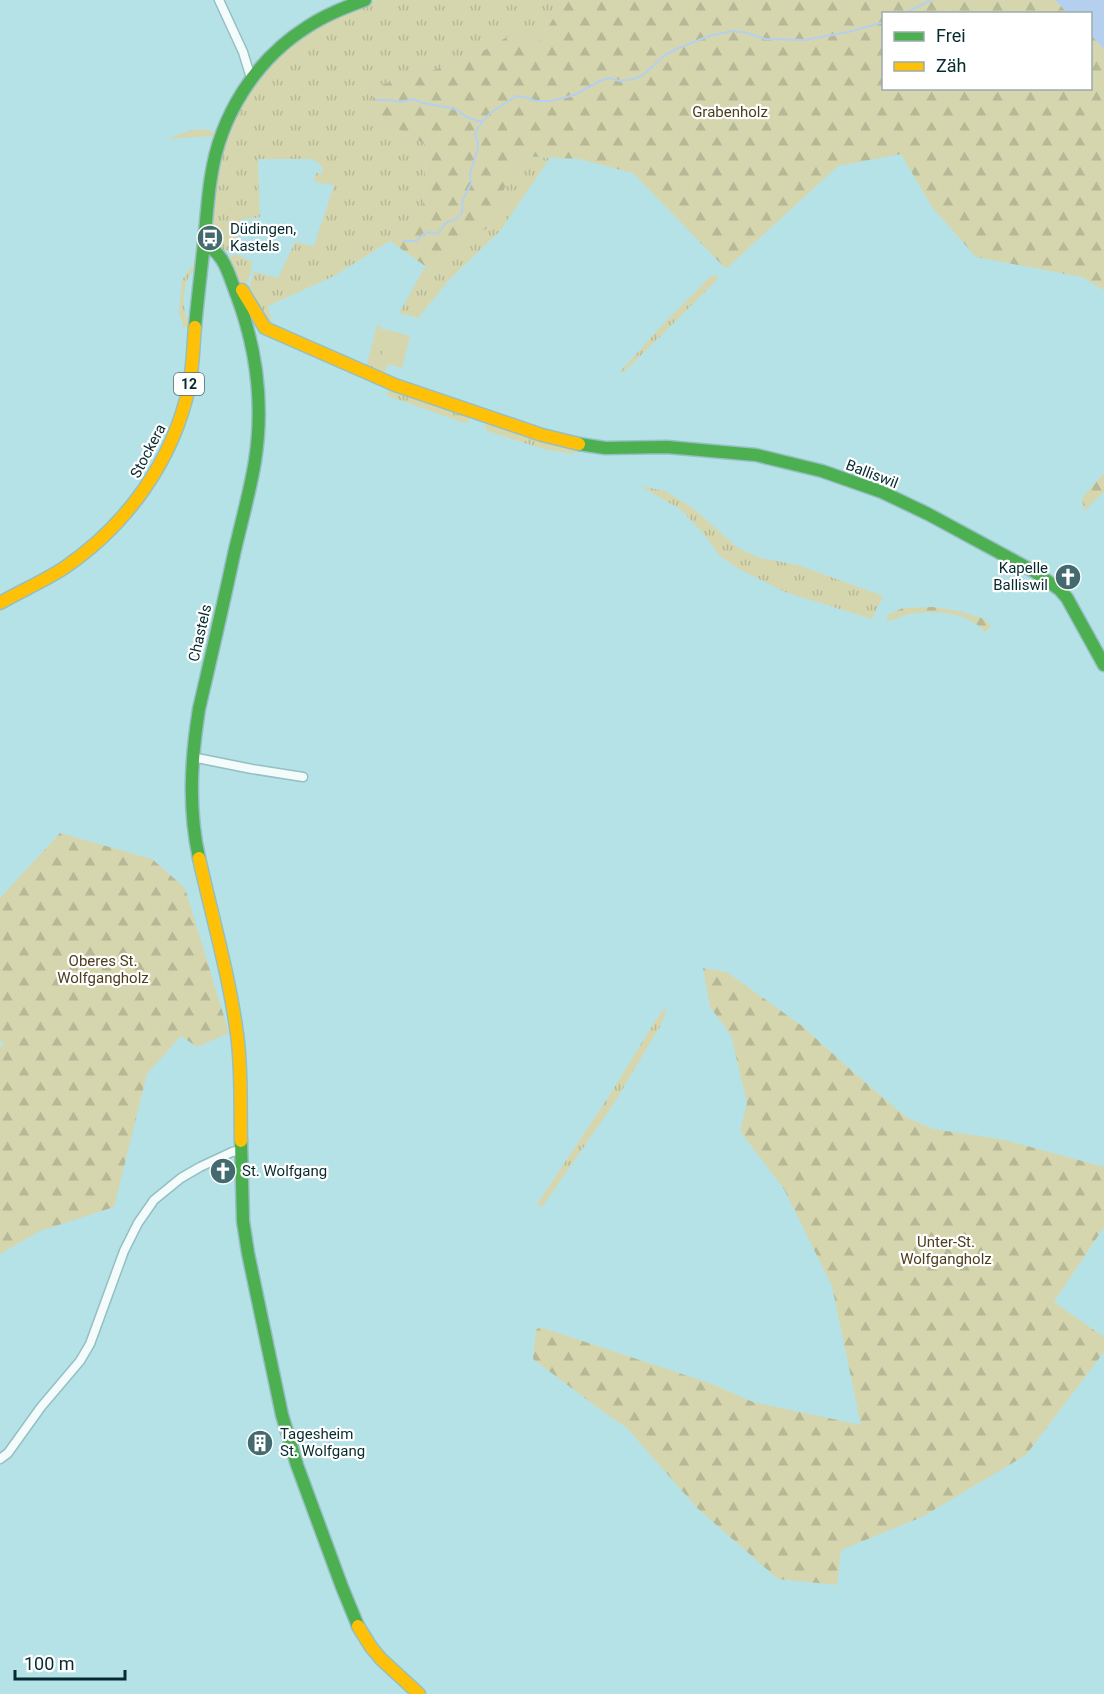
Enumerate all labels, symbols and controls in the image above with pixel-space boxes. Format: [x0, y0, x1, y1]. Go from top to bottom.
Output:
legend [882, 12, 1092, 90]
text: Frei [936, 25, 966, 46]
text: Zäh [936, 55, 967, 76]
park label: Grabenholz [692, 103, 768, 121]
place label: Düdingen, Kastels [230, 220, 296, 255]
bus stop icon: Düdingen, Kastels [195, 223, 225, 253]
road number: 12 [174, 373, 204, 395]
street label: Stockera [126, 421, 170, 481]
street label: Balliswil [843, 456, 901, 492]
place label: Kapelle Balliswil [993, 559, 1048, 594]
church icon: Kapelle Balliswil [1053, 562, 1083, 592]
street label: Chastels [185, 603, 215, 663]
park label: Oberes St. Wolfgangholz [57, 952, 149, 987]
church icon: St. Wolfgang [208, 1156, 238, 1186]
place label: St. Wolfgang [242, 1162, 327, 1180]
park label: Unter-St. Wolfgangholz [900, 1233, 992, 1268]
place label: Tagesheim St. Wolfgang [280, 1425, 365, 1460]
building icon: Tagesheim St. Wolfgang [245, 1428, 275, 1458]
scale bar [15, 1643, 124, 1681]
text: 100 m [24, 1653, 75, 1674]

